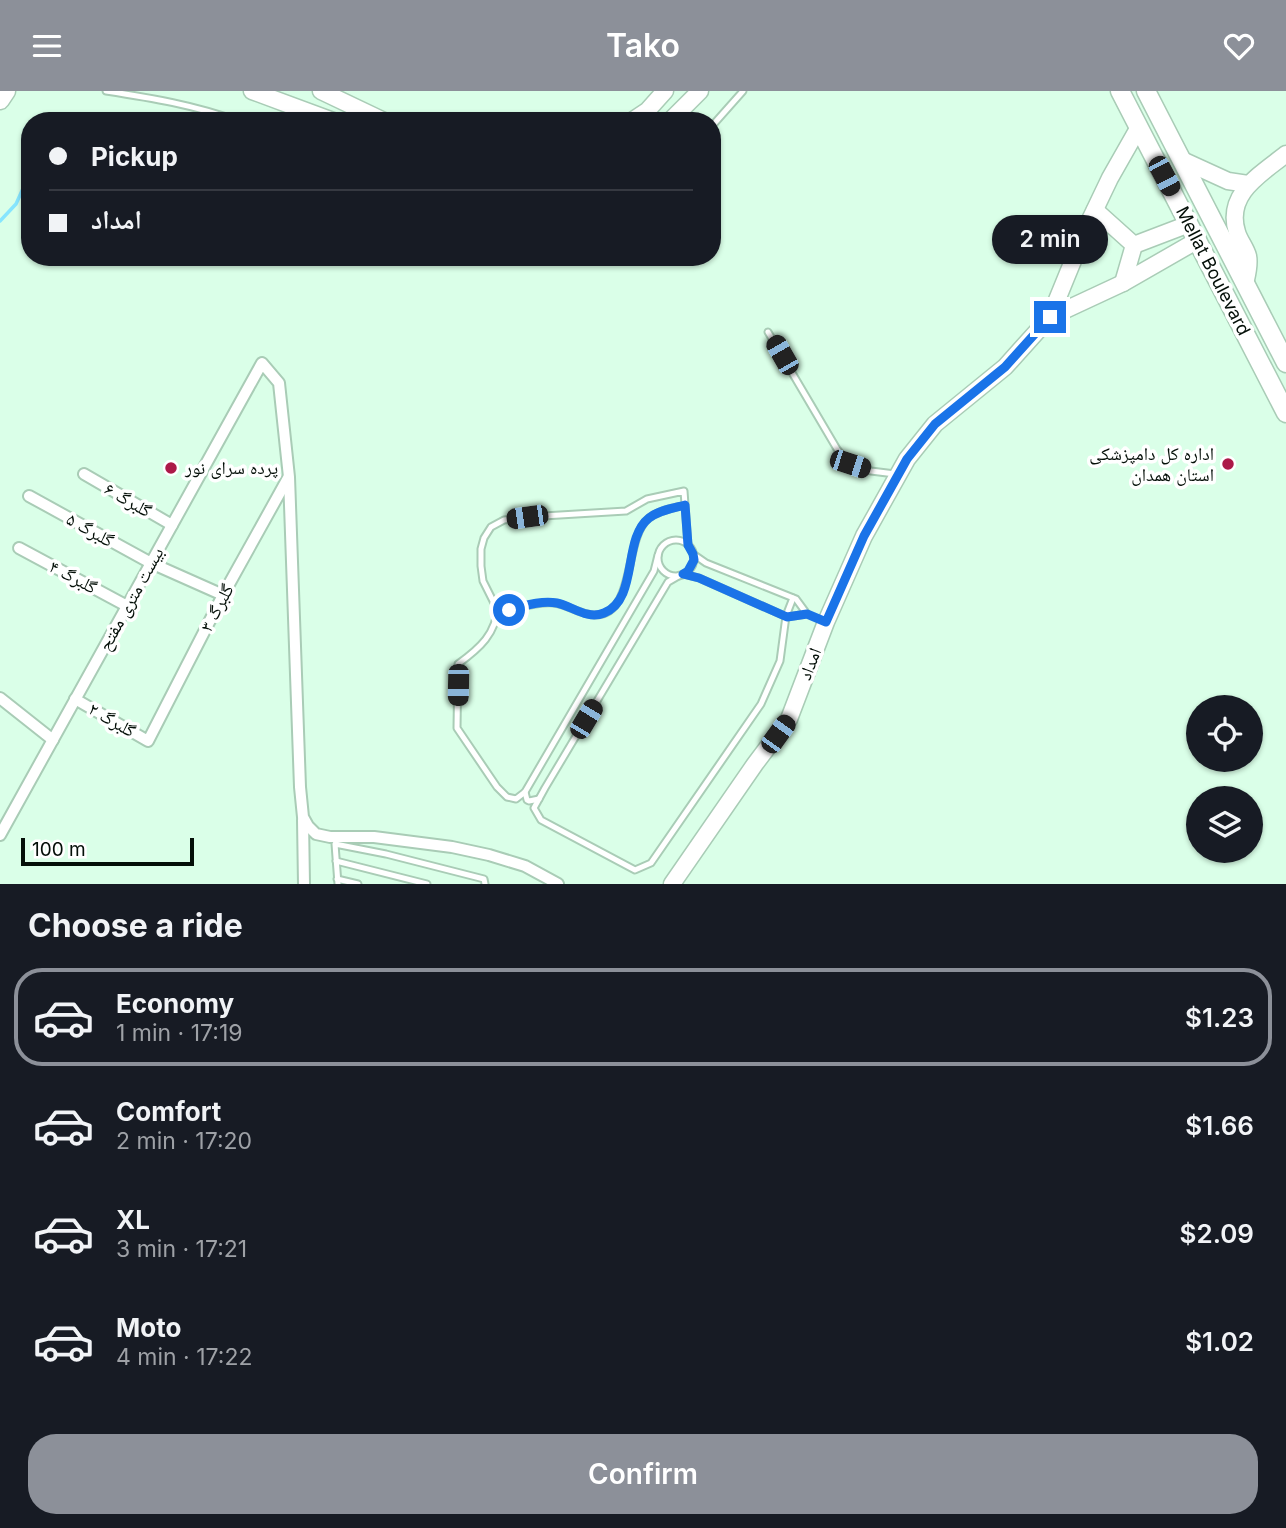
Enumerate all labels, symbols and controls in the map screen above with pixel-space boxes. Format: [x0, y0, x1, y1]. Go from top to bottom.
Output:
text: Tako [606, 26, 680, 65]
icon: menu [28, 27, 66, 65]
icon: heart [1220, 27, 1258, 65]
text: Pickup [91, 141, 178, 172]
car [1145, 153, 1184, 199]
street label: Mellat Boulevard [1172, 203, 1255, 339]
text: امداد [91, 204, 142, 235]
callout: 2 min [992, 215, 1108, 265]
text: 2 min [1020, 225, 1080, 253]
route end [1034, 301, 1066, 333]
car [763, 332, 802, 378]
place label: اداره کل دامپزشکی استان همدان [1089, 443, 1214, 486]
car [827, 448, 874, 480]
marker: اداره کل دامپزشکی استان همدان [1220, 456, 1236, 472]
place label: پرده سرای نور [184, 457, 278, 479]
marker: پرده سرای نور [163, 460, 179, 476]
street label: گلبرگ ۶ [101, 478, 156, 522]
car [505, 504, 550, 530]
street label: گلبرگ ۵ [63, 508, 118, 552]
street label: بیست متری مفتح [94, 543, 169, 655]
street label: گلبرگ ۴ [46, 555, 101, 598]
street label: گلبرگ ۳ [195, 580, 238, 635]
route start [493, 594, 525, 626]
street label: امداد [794, 645, 825, 683]
car [448, 664, 469, 706]
map controls [1186, 695, 1263, 863]
button: locate [1186, 695, 1263, 772]
car [567, 696, 606, 742]
street label: گلبرگ ۲ [85, 698, 140, 742]
car [758, 711, 799, 757]
button: layers [1186, 786, 1263, 863]
scale bar [21, 835, 194, 867]
text: 100 m [32, 838, 86, 861]
text: Choose a ride [28, 906, 243, 945]
icon: car [32, 986, 95, 1049]
text: Economy [116, 988, 234, 1019]
text: $1.23 [1185, 1002, 1254, 1033]
text: 1 min · 17:19 [116, 1019, 243, 1047]
icon: car [32, 1094, 95, 1157]
text: Comfort [116, 1096, 221, 1127]
text: $1.66 [1185, 1110, 1254, 1141]
text: 2 min · 17:20 [116, 1127, 252, 1155]
icon: car [32, 1202, 95, 1265]
text: XL [116, 1204, 150, 1235]
text: $2.09 [1180, 1218, 1254, 1249]
text: 3 min · 17:21 [116, 1235, 247, 1263]
icon: car [32, 1310, 95, 1373]
text: Moto [116, 1312, 181, 1343]
text: $1.02 [1185, 1326, 1254, 1357]
text: 4 min · 17:22 [116, 1343, 252, 1371]
button: Confirm [28, 1434, 1258, 1514]

